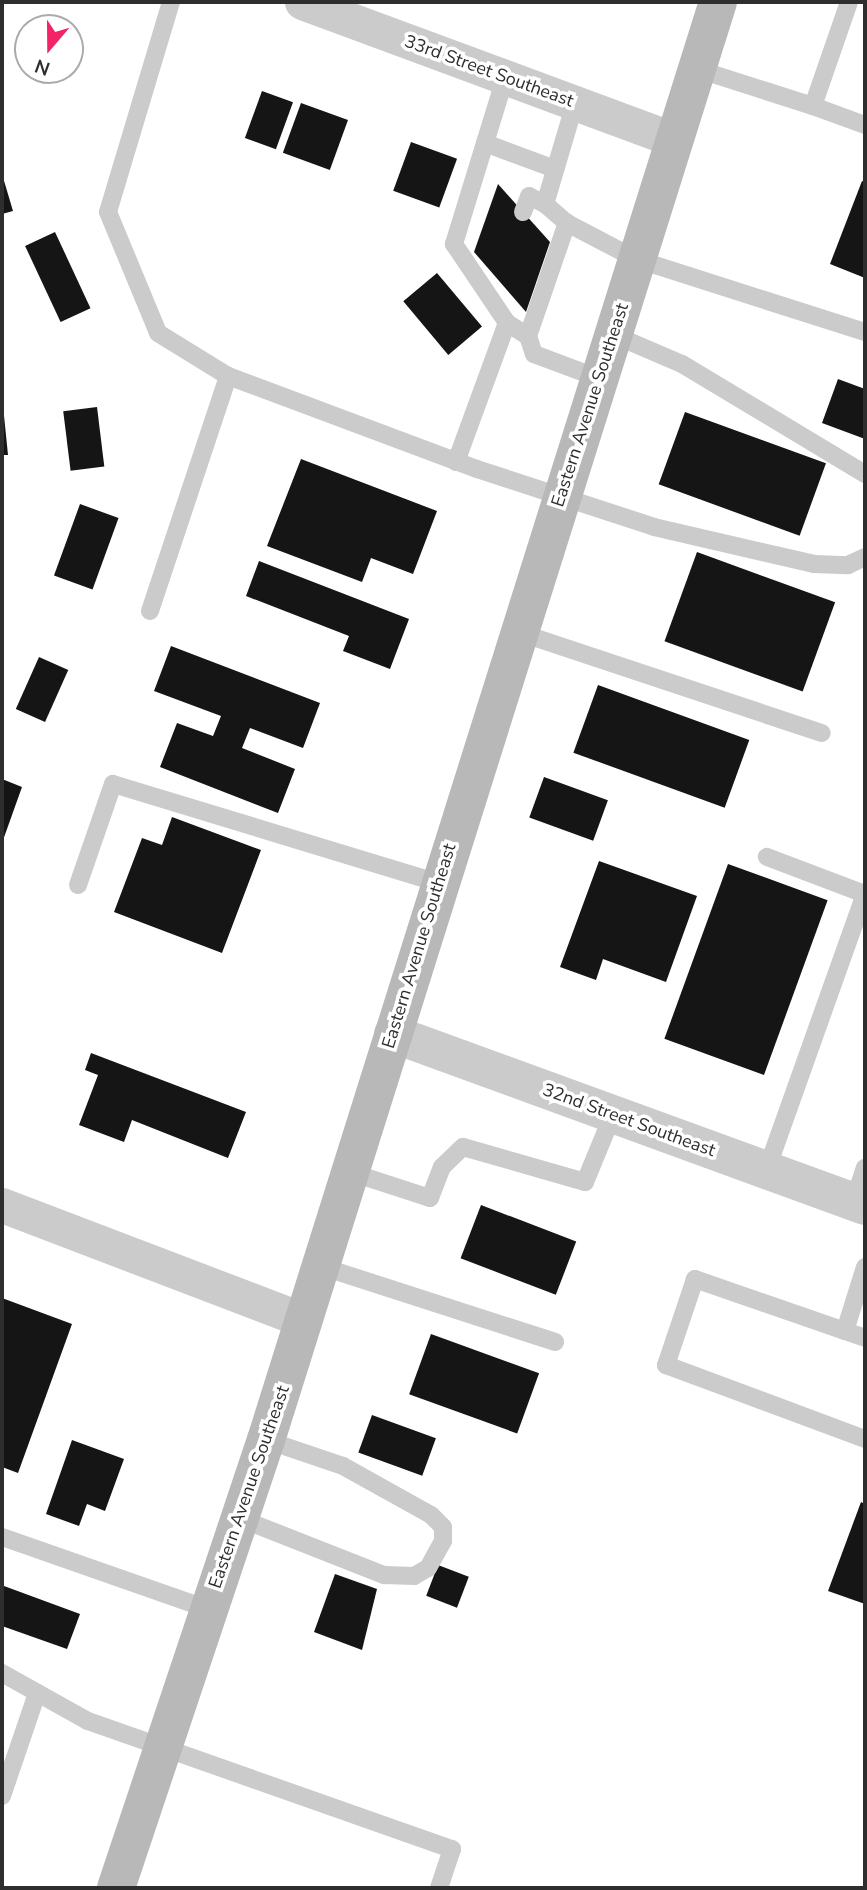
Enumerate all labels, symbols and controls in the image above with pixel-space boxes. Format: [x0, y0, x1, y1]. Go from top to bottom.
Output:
north arrow [14, 14, 84, 84]
street label: 33rd Street Southeast [401, 30, 577, 112]
text: N [31, 52, 54, 82]
street label: Eastern Avenue Southeast [547, 300, 633, 510]
street label: Eastern Avenue Southeast [378, 841, 460, 1051]
street label: 32nd Street Southeast [540, 1079, 718, 1161]
street label: Eastern Avenue Southeast [204, 1383, 294, 1591]

